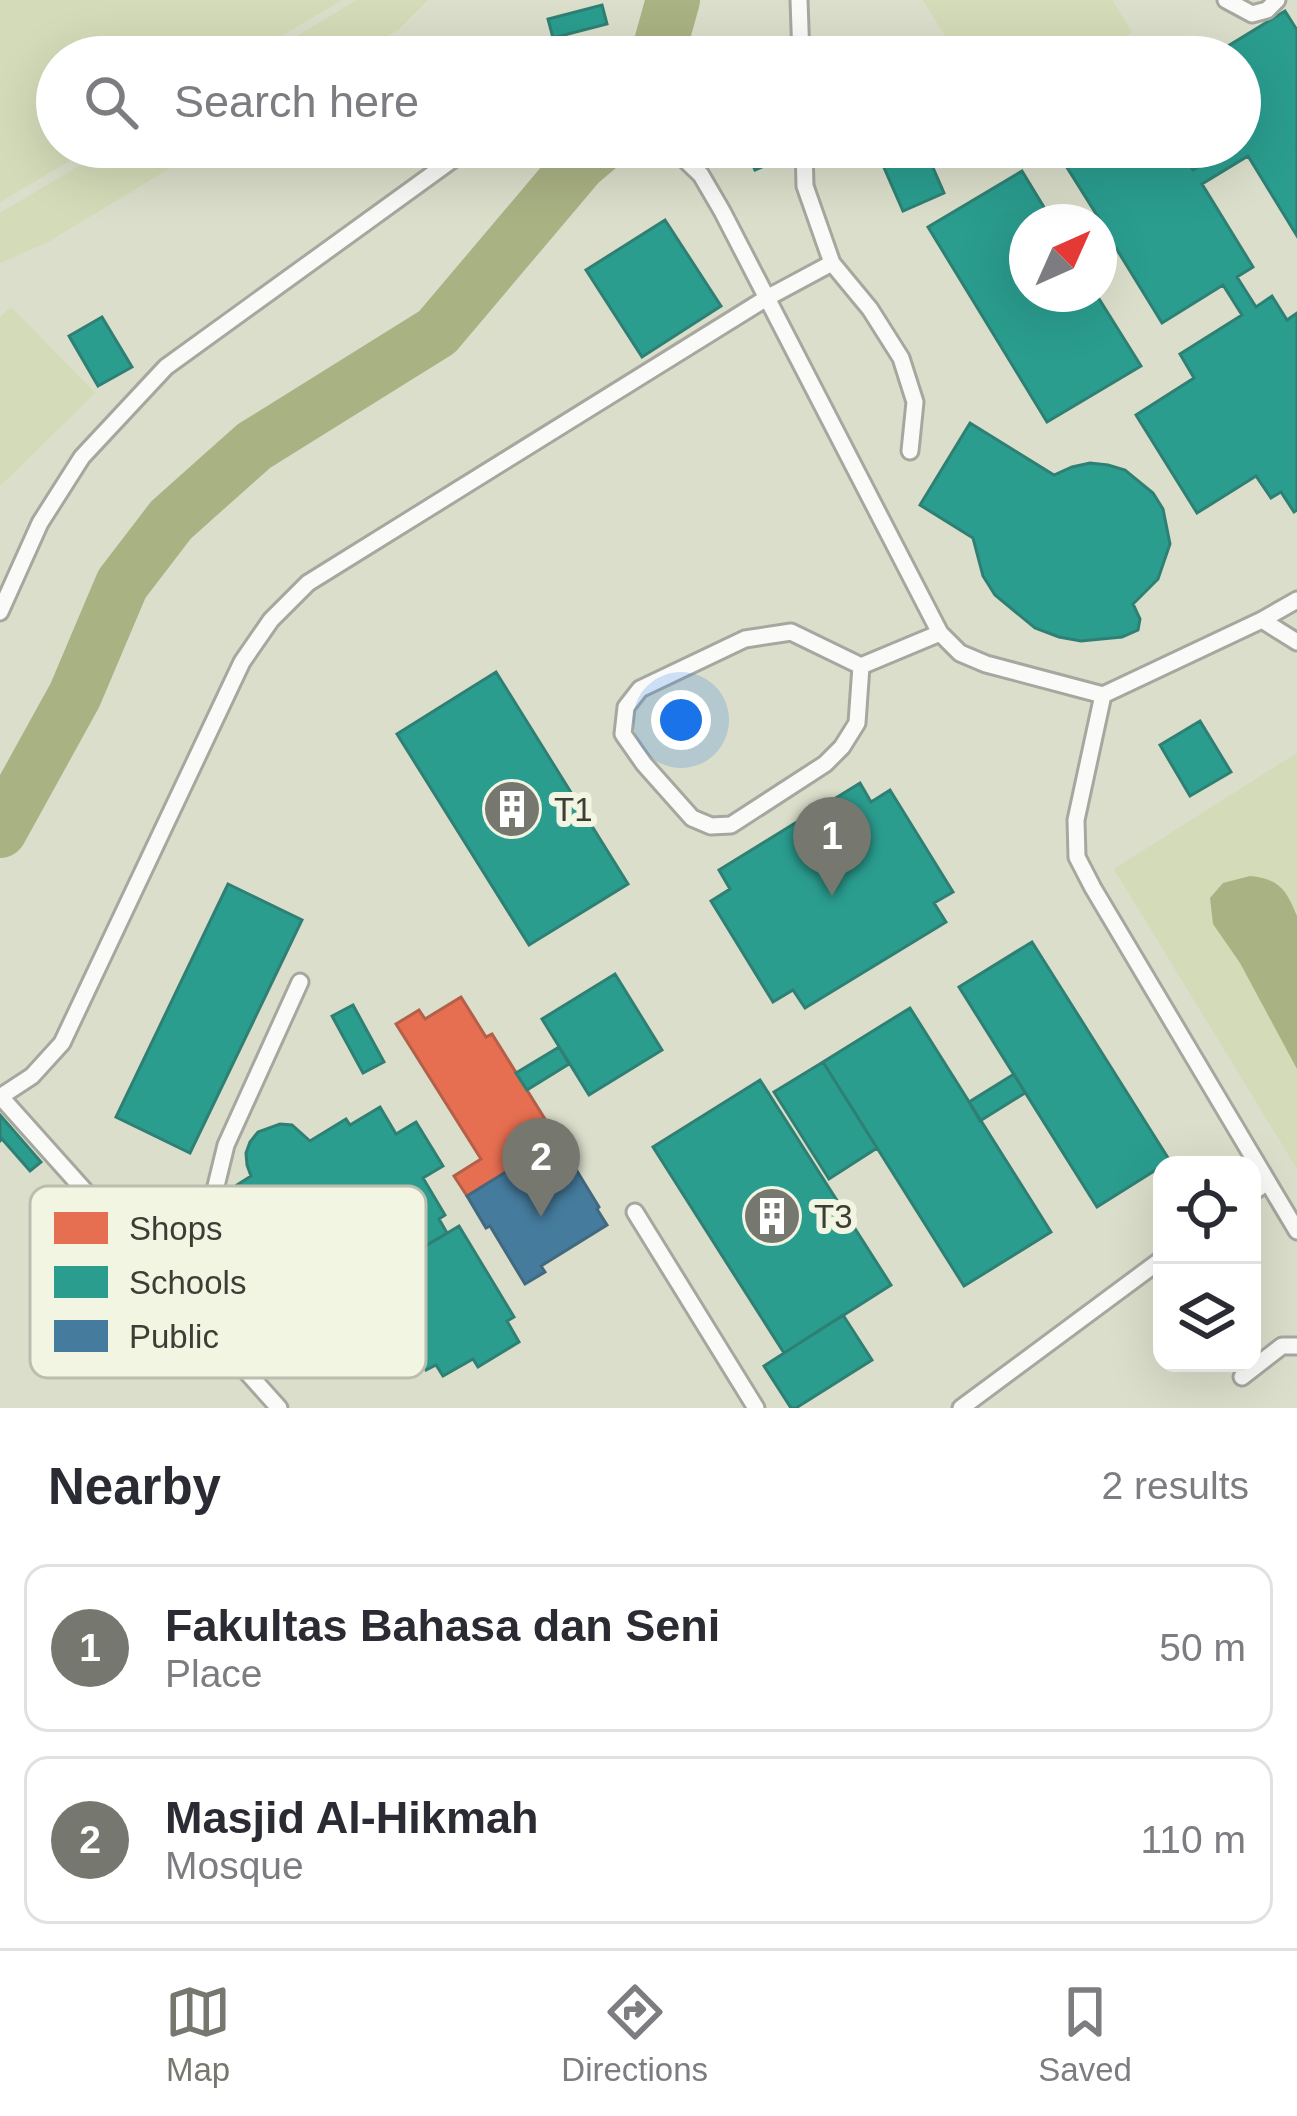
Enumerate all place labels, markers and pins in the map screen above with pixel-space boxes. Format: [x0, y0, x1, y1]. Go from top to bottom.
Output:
building icon: T1 [481, 778, 543, 840]
place label: T1 [554, 791, 593, 828]
pin: 1 [793, 797, 871, 896]
pin: 2 [502, 1118, 580, 1217]
building icon: T3 [741, 1185, 803, 1247]
place label: T3 [814, 1198, 853, 1235]

